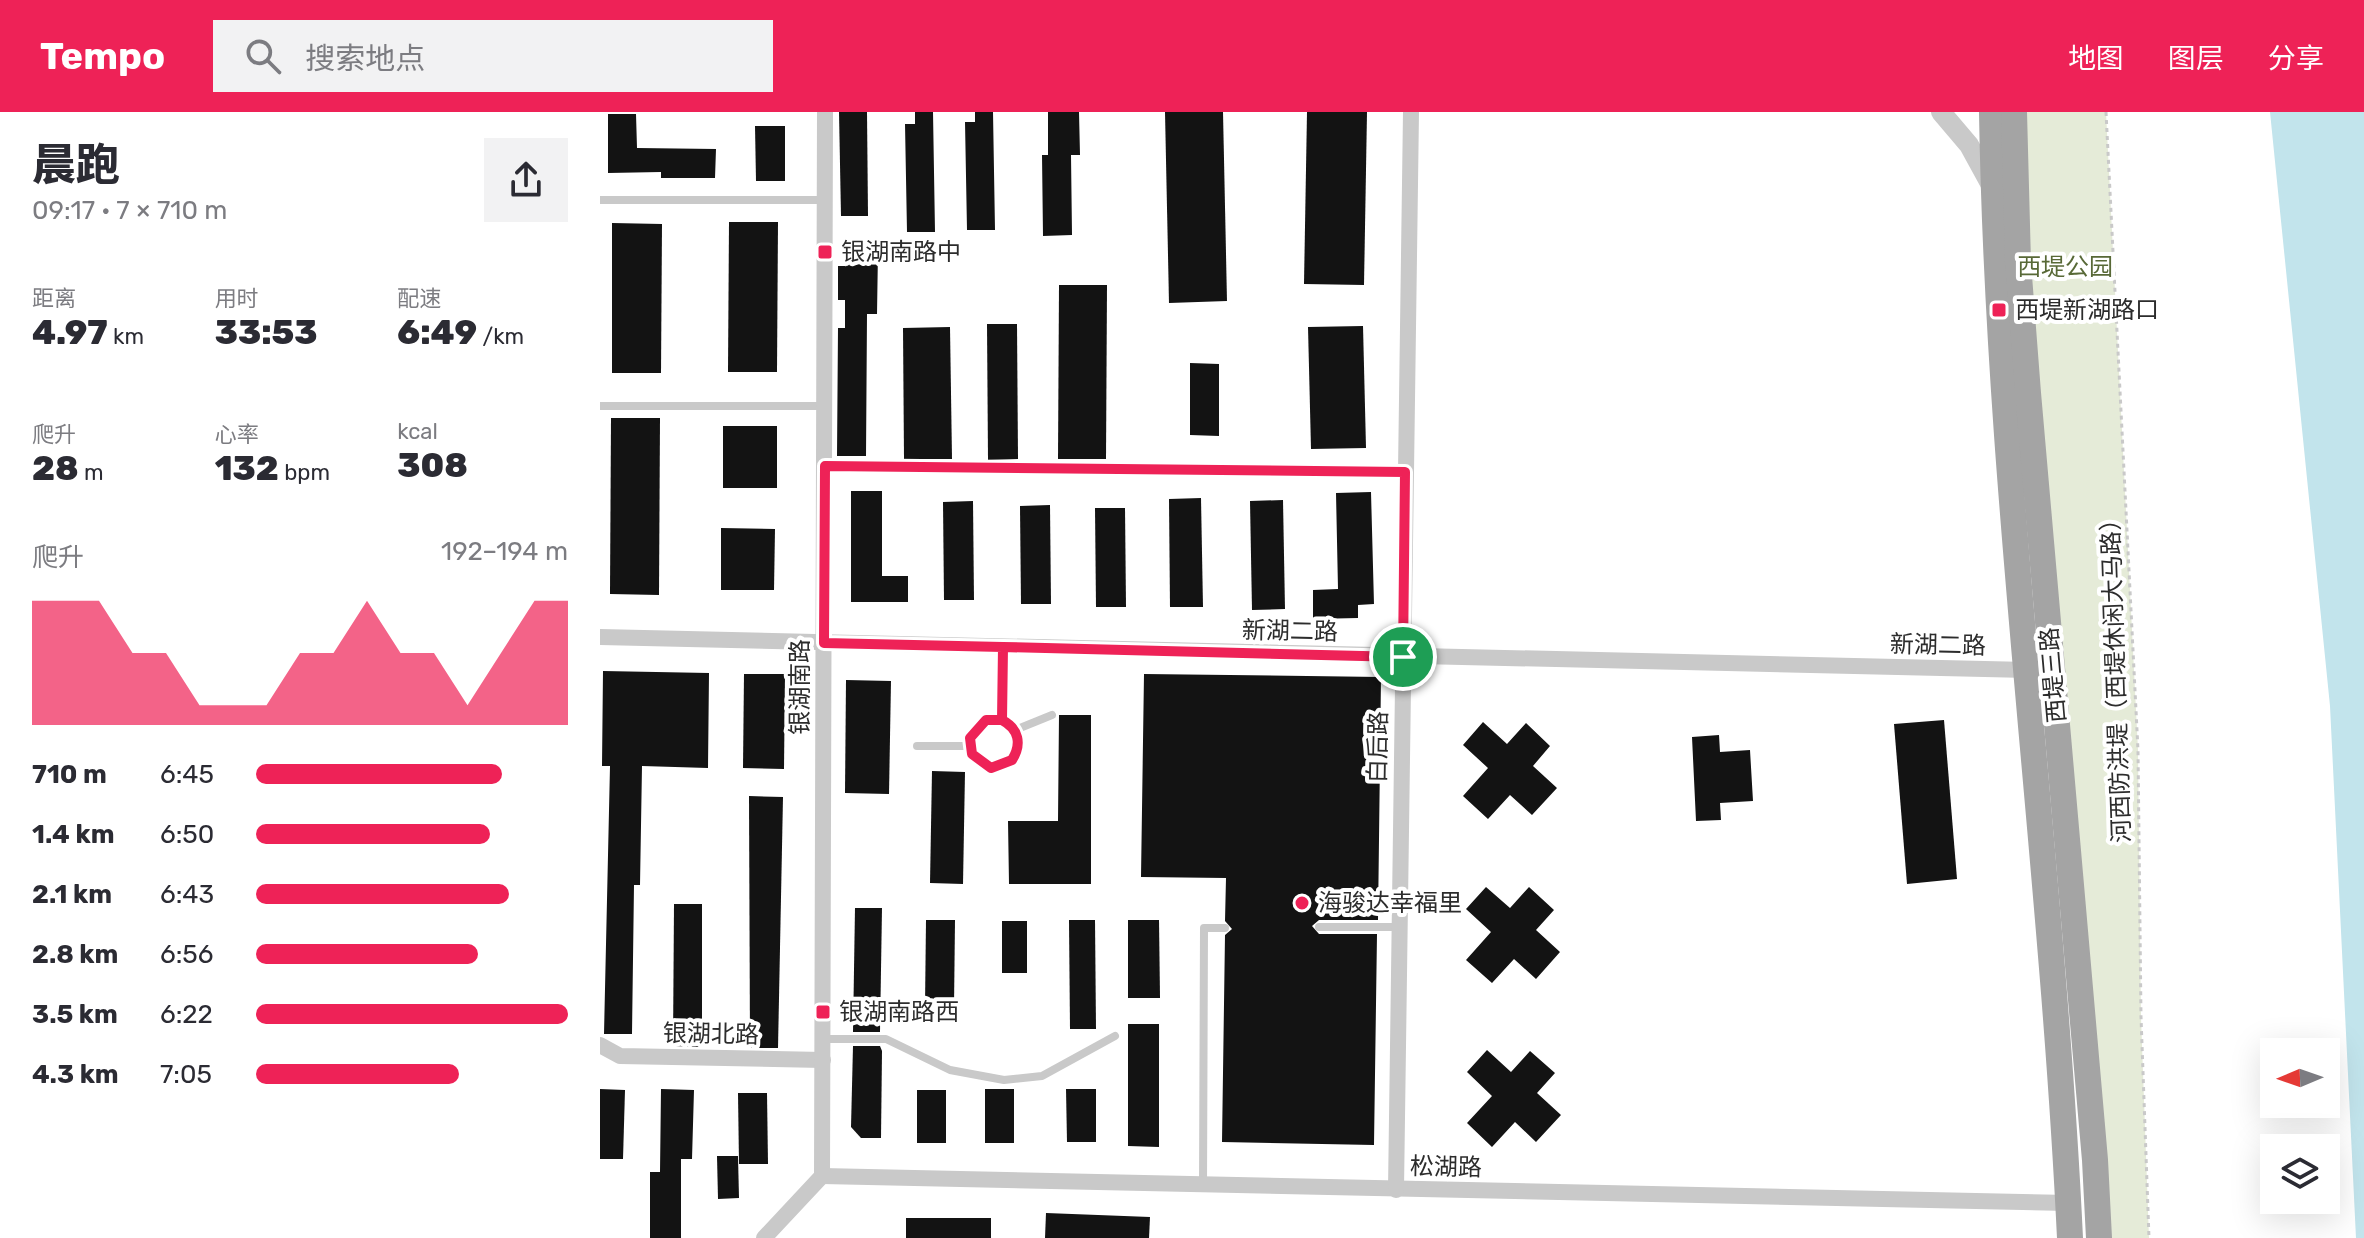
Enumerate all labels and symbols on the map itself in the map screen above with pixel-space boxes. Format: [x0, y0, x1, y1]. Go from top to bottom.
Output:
place label: 银湖南路中 [841, 238, 961, 266]
marker: 银湖南路中 [816, 243, 834, 261]
park label: 西堤公园 [2017, 253, 2113, 281]
place label: 西堤新湖路口 [2015, 296, 2159, 324]
marker: 西堤新湖路口 [1990, 301, 2008, 319]
street label: 河西防洪堤（西堤休闲大马路） [2096, 507, 2136, 843]
street label: 新湖二路 [1242, 616, 1338, 646]
pin [1369, 623, 1437, 691]
street label: 西堤三路 [2035, 626, 2071, 724]
street label: 新湖二路 [1890, 630, 1986, 660]
street label: 银湖南路 [786, 639, 814, 735]
street label: 白后路 [1363, 711, 1393, 783]
place label: 海骏达幸福里 [1318, 889, 1462, 917]
marker: 海骏达幸福里 [1293, 894, 1311, 912]
place label: 银湖南路西 [839, 998, 959, 1026]
marker: 银湖南路西 [814, 1003, 832, 1021]
street label: 银湖北路 [663, 1019, 759, 1049]
north arrow [2260, 1038, 2340, 1118]
street label: 松湖路 [1410, 1152, 1482, 1182]

